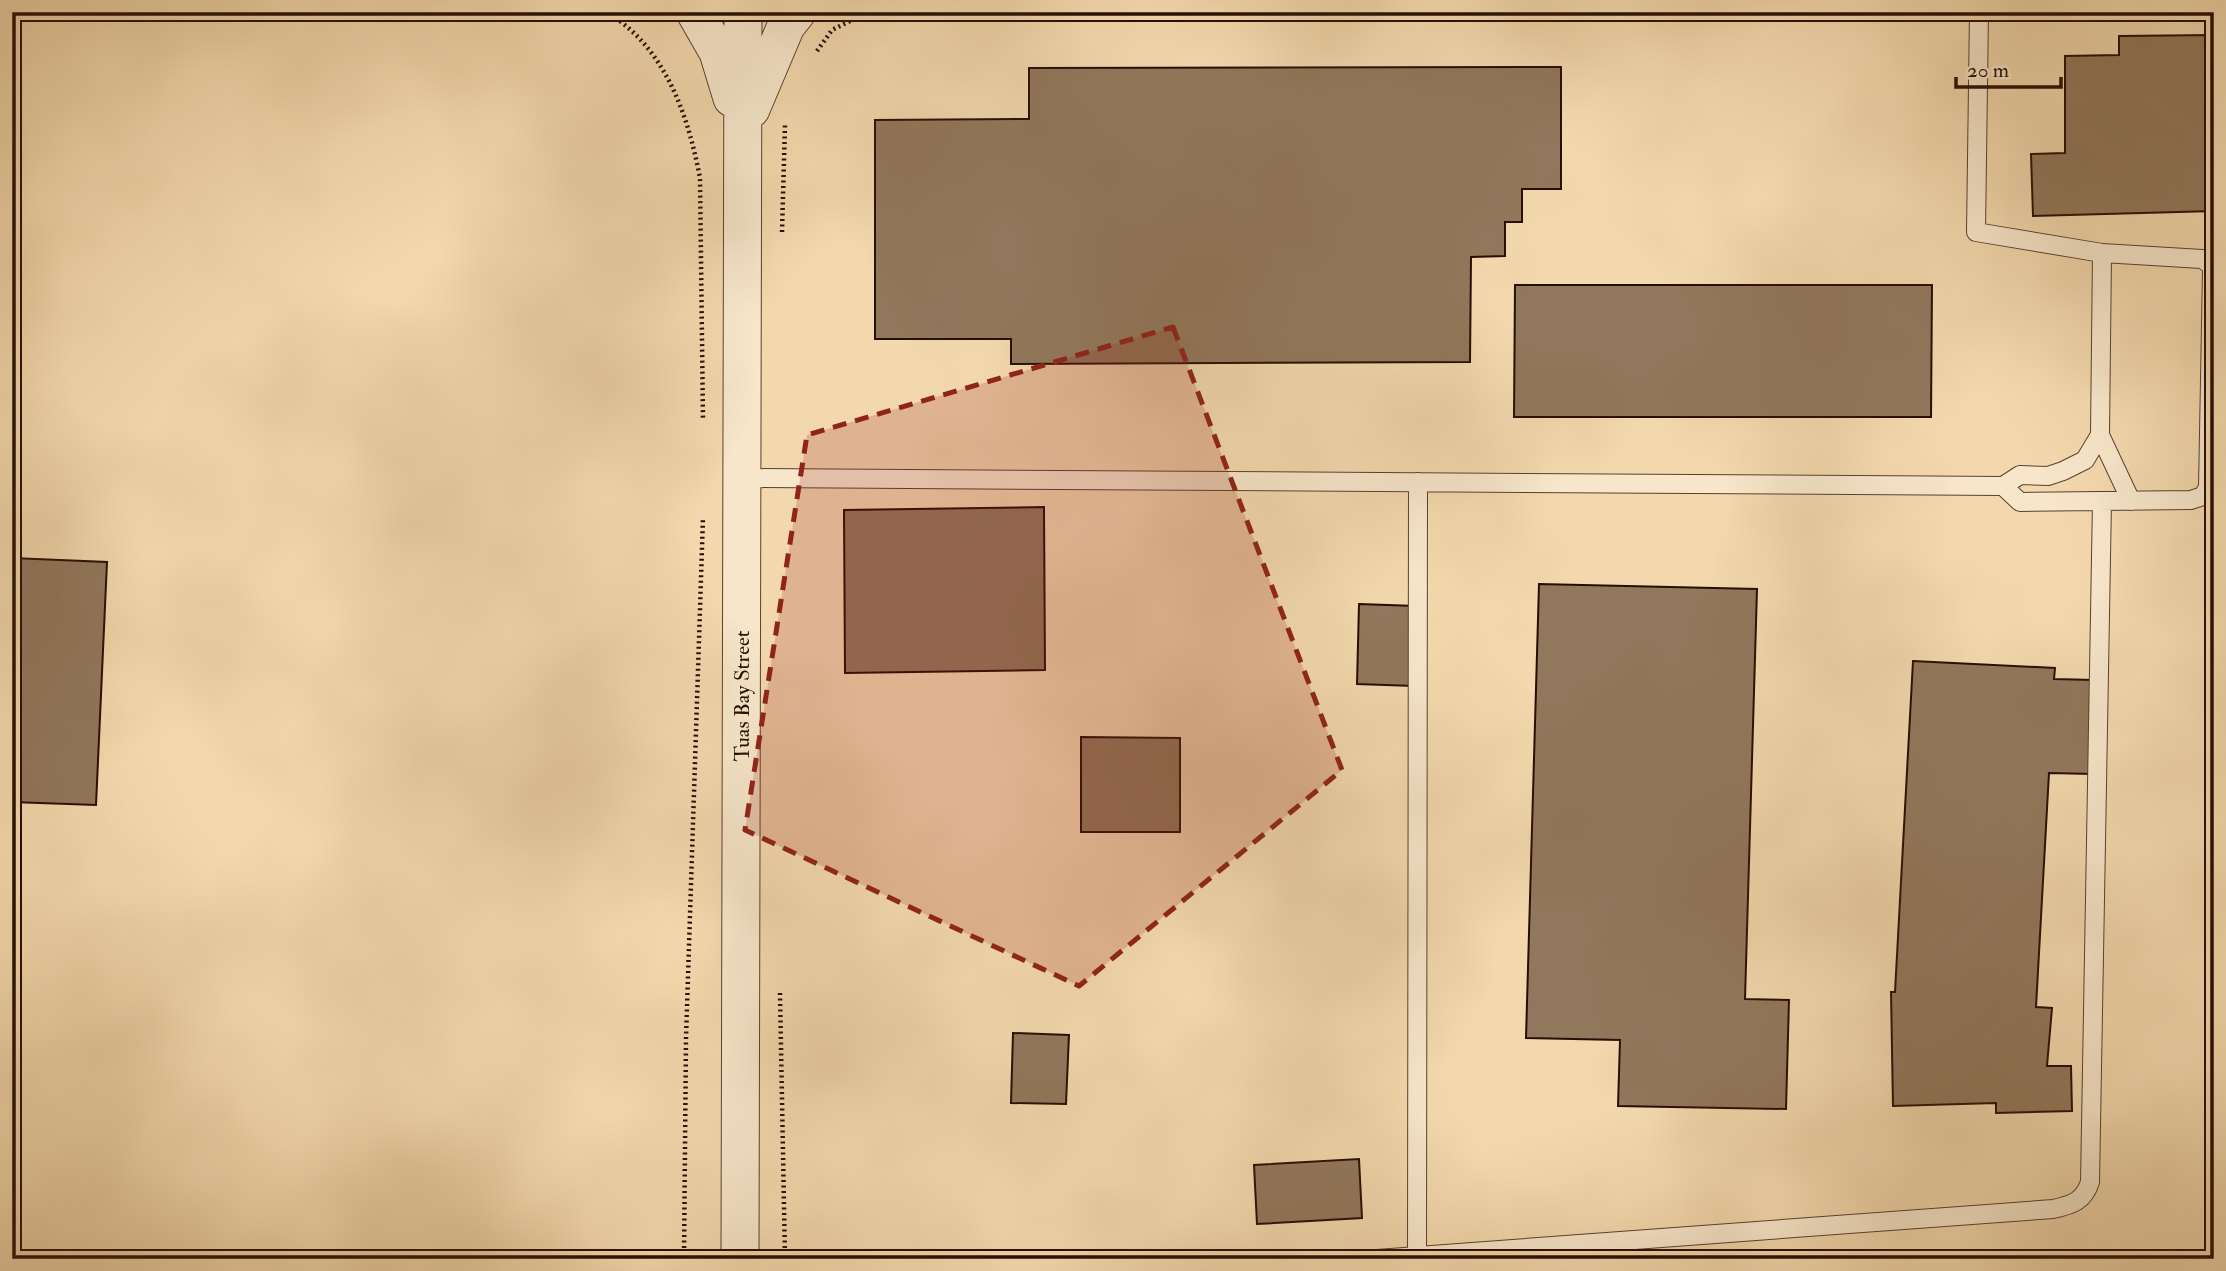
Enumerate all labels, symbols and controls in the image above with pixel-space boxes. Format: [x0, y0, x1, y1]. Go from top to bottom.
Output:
scale bar [1956, 46, 2062, 90]
text: 20 m [1967, 57, 2009, 84]
street label: Tuas Bay Street [729, 630, 756, 762]

